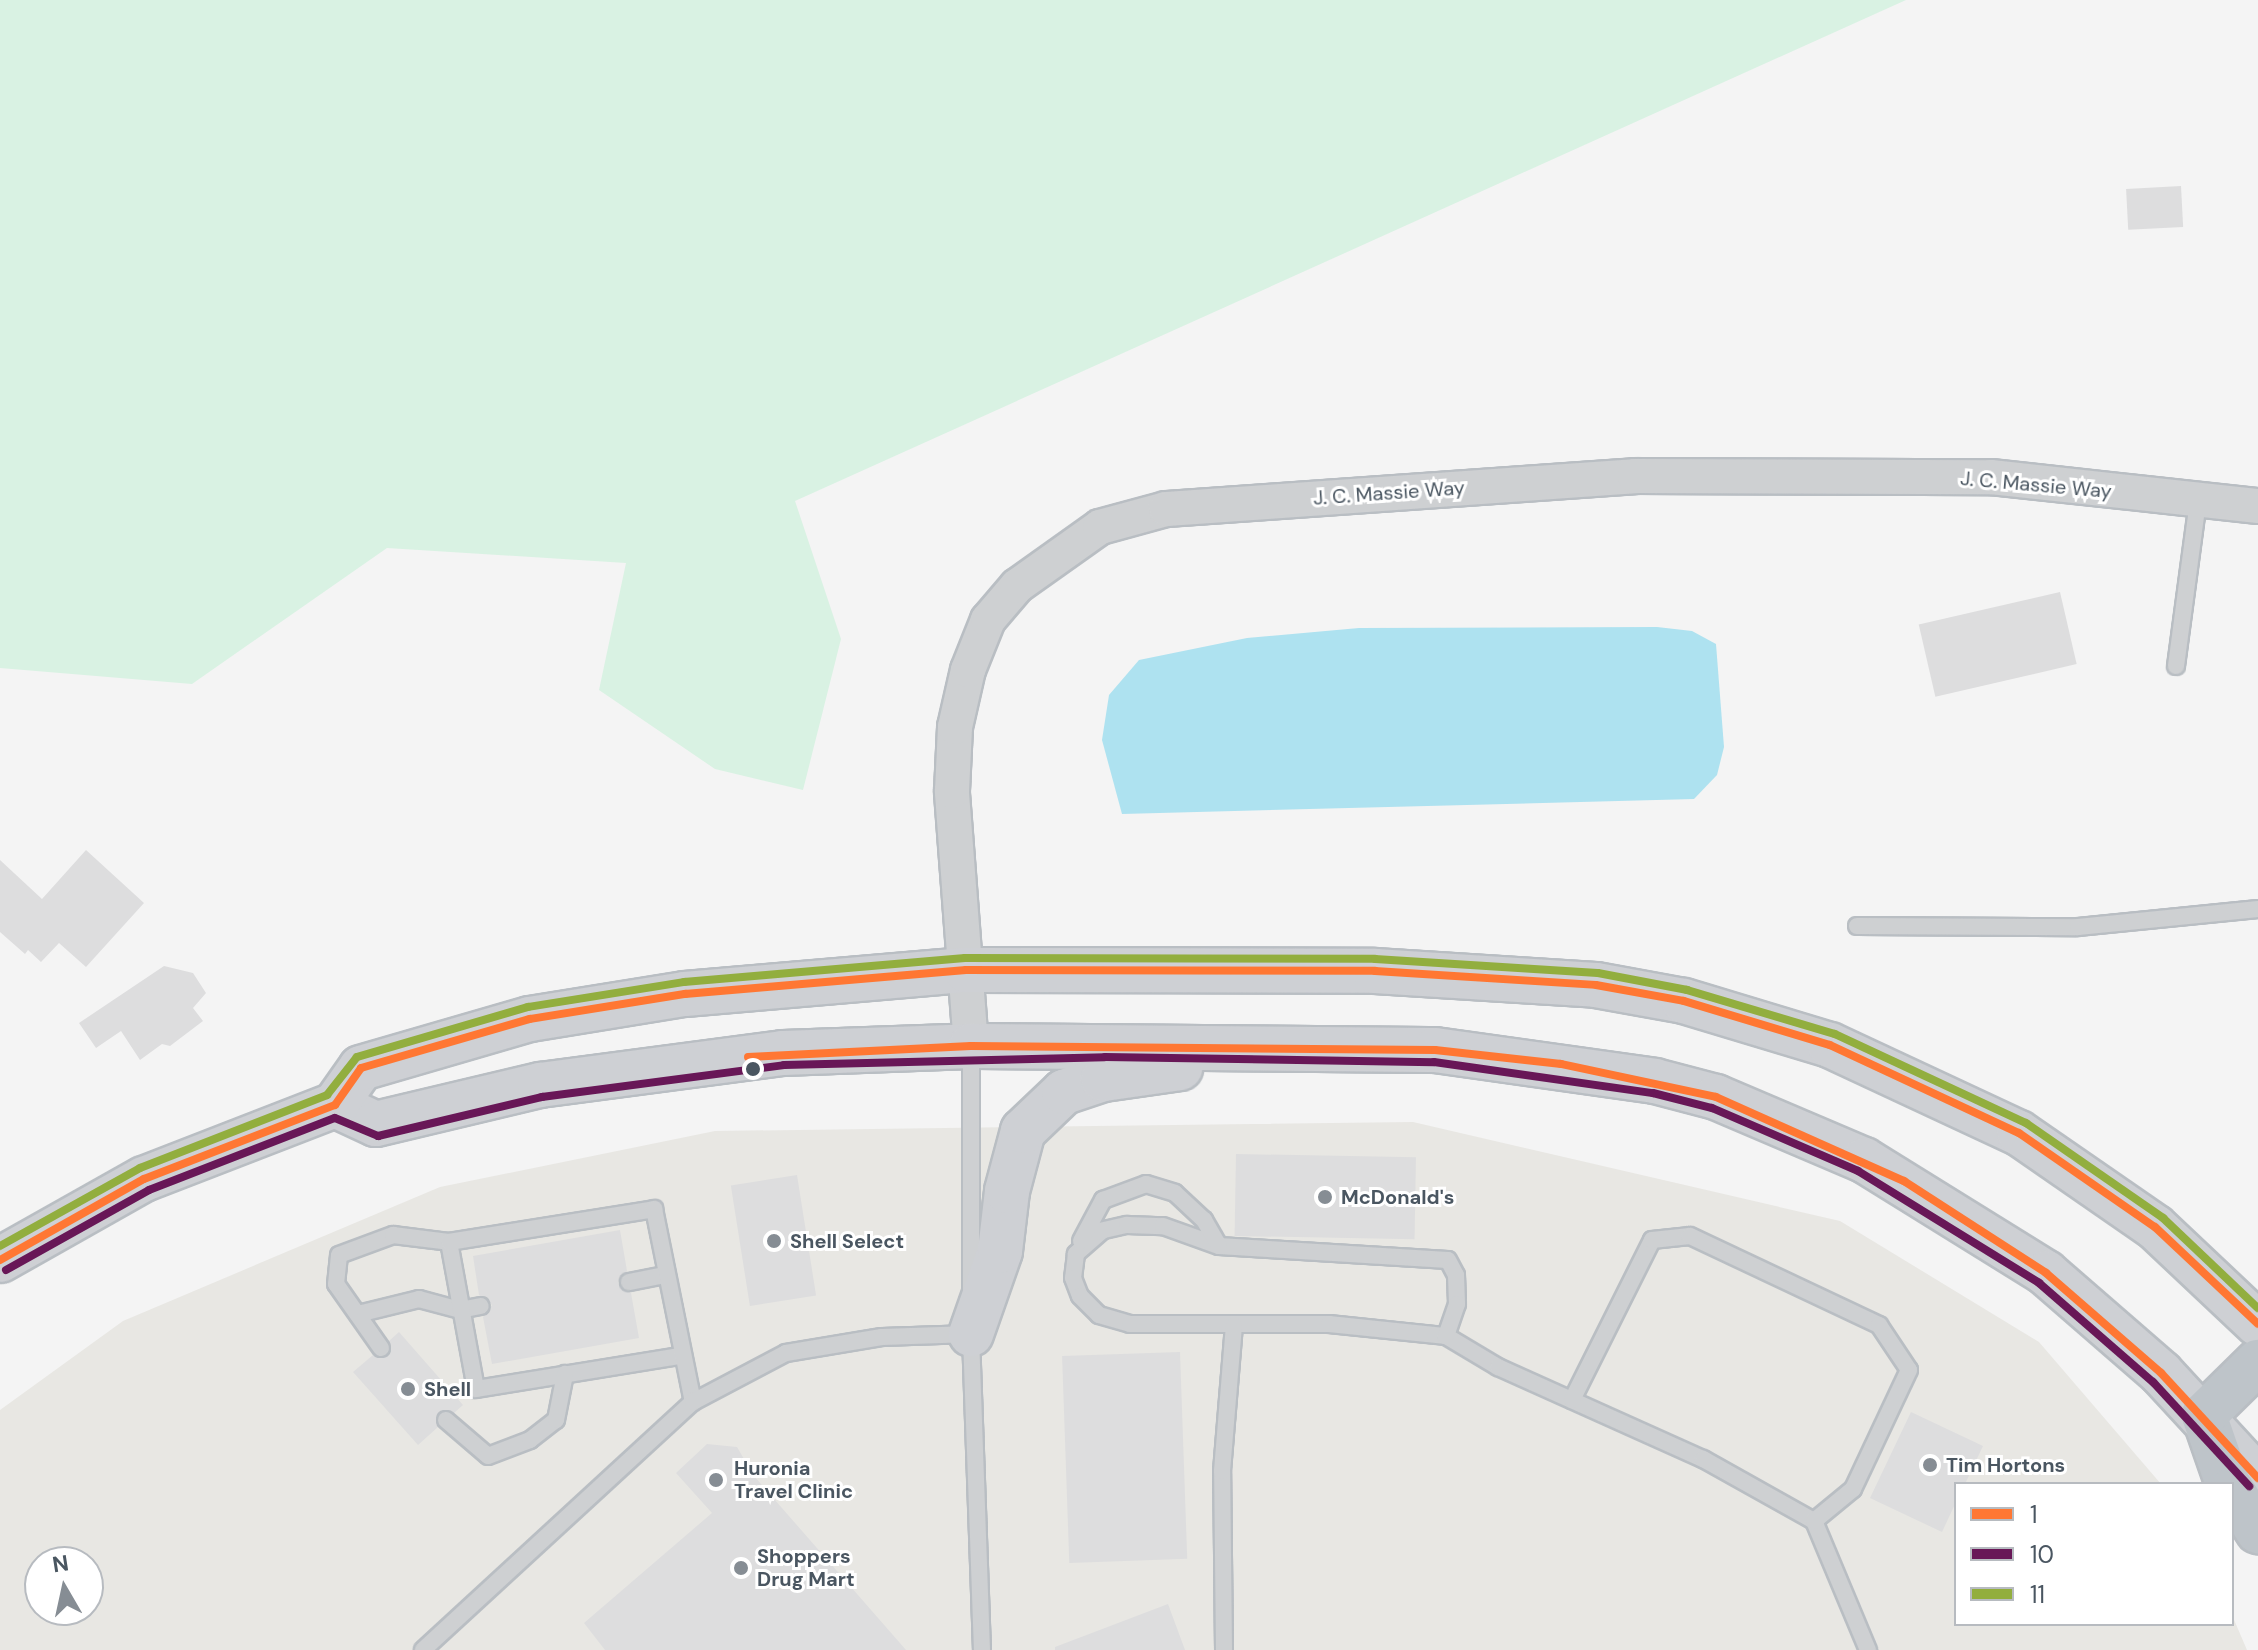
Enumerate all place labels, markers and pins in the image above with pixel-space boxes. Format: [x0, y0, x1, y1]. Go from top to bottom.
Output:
unlabelled marker [745, 1061, 761, 1077]
place label: McDonald's [1341, 1185, 1454, 1209]
marker: McDonald's [1316, 1188, 1334, 1206]
place label: Shell Select [790, 1229, 904, 1253]
marker: Shell Select [765, 1232, 783, 1250]
place label: Shell [424, 1377, 471, 1401]
marker: Shell [399, 1380, 417, 1398]
place label: Tim Hortons [1946, 1453, 2065, 1477]
place label: Huronia Travel Clinic [734, 1456, 853, 1503]
marker: Tim Hortons [1921, 1456, 1939, 1474]
marker: Huronia Travel Clinic [705, 1469, 727, 1491]
place label: Shoppers Drug Mart [757, 1544, 855, 1591]
marker: Shoppers Drug Mart [732, 1559, 750, 1577]

